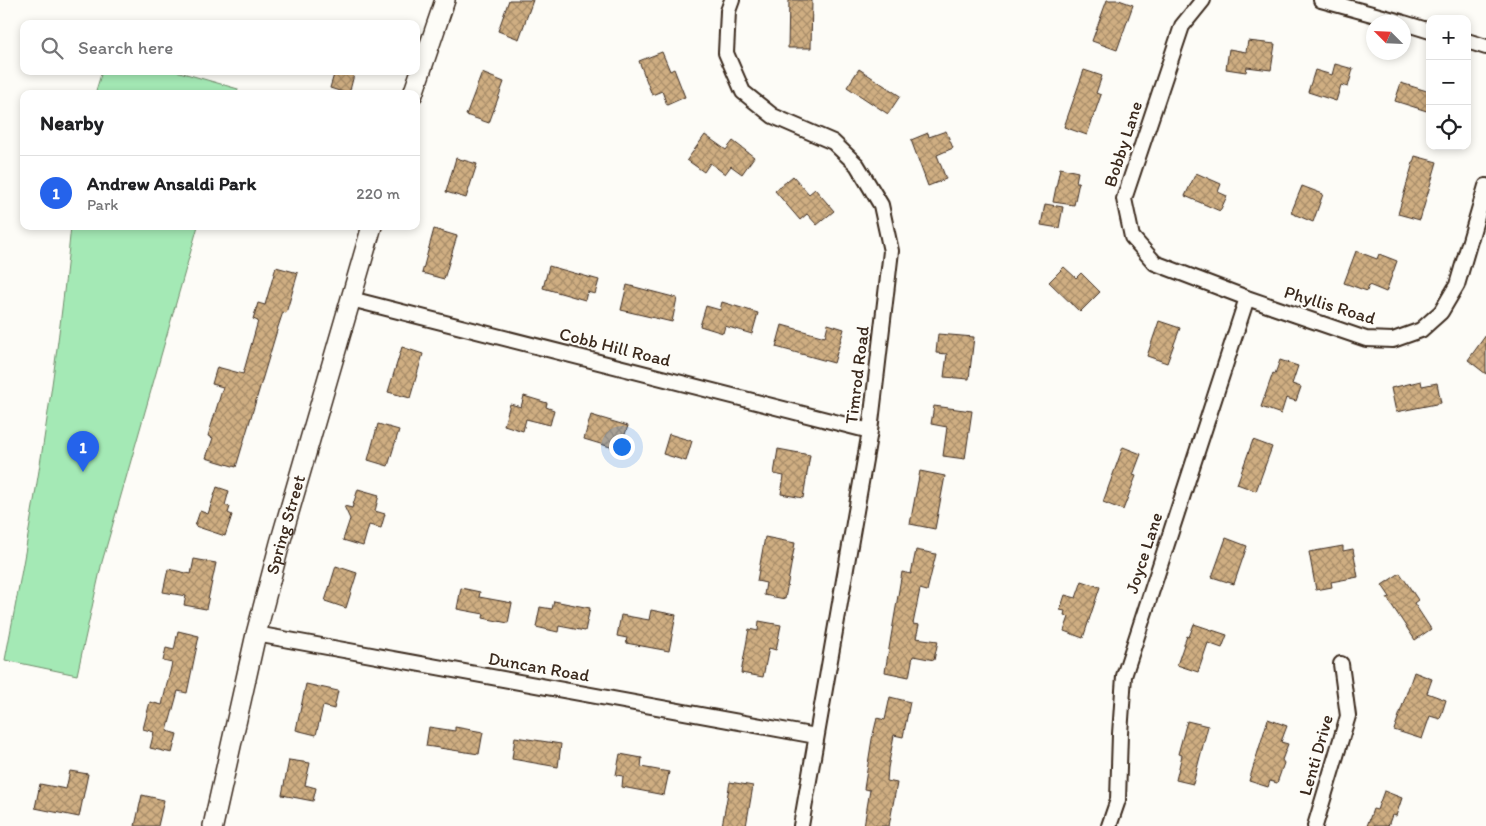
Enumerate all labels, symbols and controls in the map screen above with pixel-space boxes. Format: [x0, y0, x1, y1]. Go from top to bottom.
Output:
north arrow [1366, 15, 1411, 60]
map controls [1426, 15, 1471, 150]
button: + [1426, 15, 1471, 60]
search box [20, 20, 420, 75]
icon: search [38, 34, 66, 62]
text: Search here [78, 36, 173, 59]
button: − [1426, 60, 1471, 105]
street label: Bobby Lane [1099, 98, 1147, 190]
button: locate [1426, 105, 1471, 150]
text: Nearby [40, 110, 104, 135]
text: Andrew Ansaldi Park [87, 172, 256, 195]
text: 1 [52, 184, 60, 203]
text: 220 m [356, 184, 400, 203]
text: Park [87, 195, 118, 214]
street label: Phyllis Road [1282, 281, 1379, 329]
street label: Cobb Hill Road [557, 323, 673, 372]
street label: Timrod Road [840, 324, 874, 425]
pin: 1 [67, 431, 99, 472]
your location [609, 434, 635, 460]
street label: Spring Street [261, 472, 310, 577]
street label: Joyce Lane [1121, 510, 1167, 596]
street label: Duncan Road [487, 647, 592, 687]
street label: Lenti Drive [1294, 712, 1338, 798]

